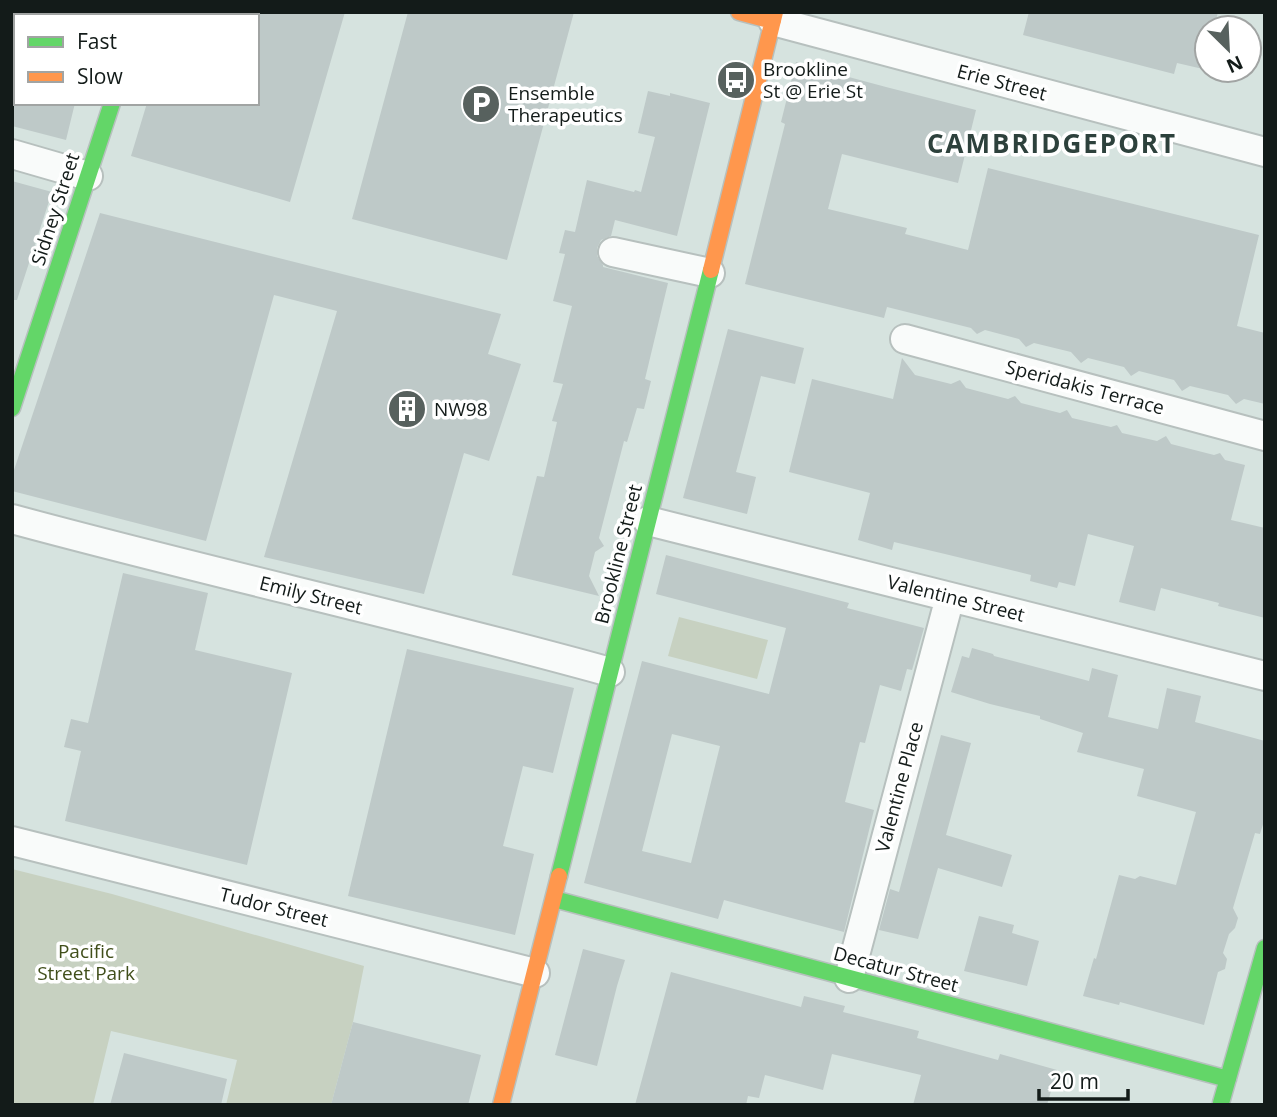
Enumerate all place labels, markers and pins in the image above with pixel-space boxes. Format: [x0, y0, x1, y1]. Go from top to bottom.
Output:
place label: Brookline St @ Erie St [763, 56, 863, 104]
bus stop icon: Brookline St @ Erie St [715, 59, 757, 101]
place label: Ensemble Therapeutics [508, 80, 623, 128]
parking icon: Ensemble Therapeutics [460, 83, 502, 125]
building icon: NW98 [386, 388, 428, 430]
place label: NW98 [434, 396, 488, 422]

